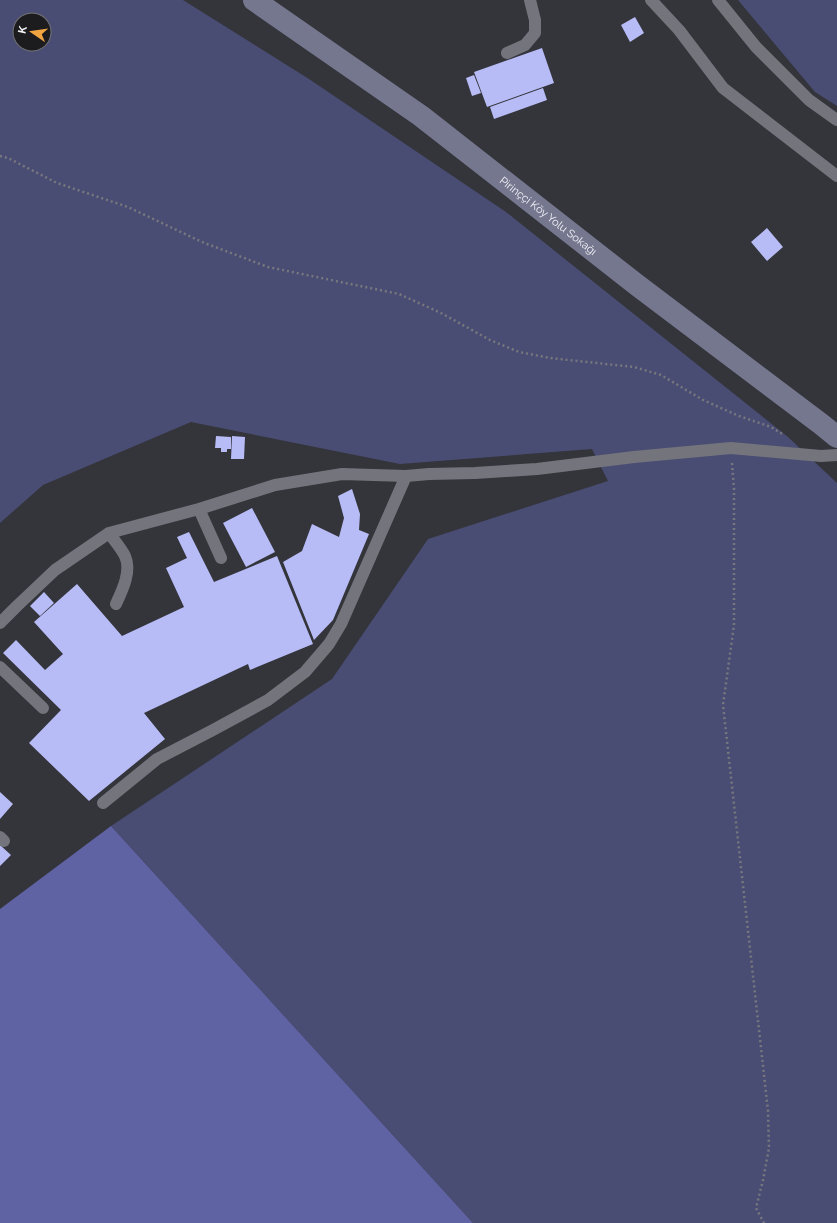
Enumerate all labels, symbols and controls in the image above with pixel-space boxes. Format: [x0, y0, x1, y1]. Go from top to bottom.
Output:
north arrow [12, 12, 52, 52]
text: K [16, 24, 30, 35]
street label: Pirinççi Köy Yolu Sokağı [497, 174, 599, 258]

